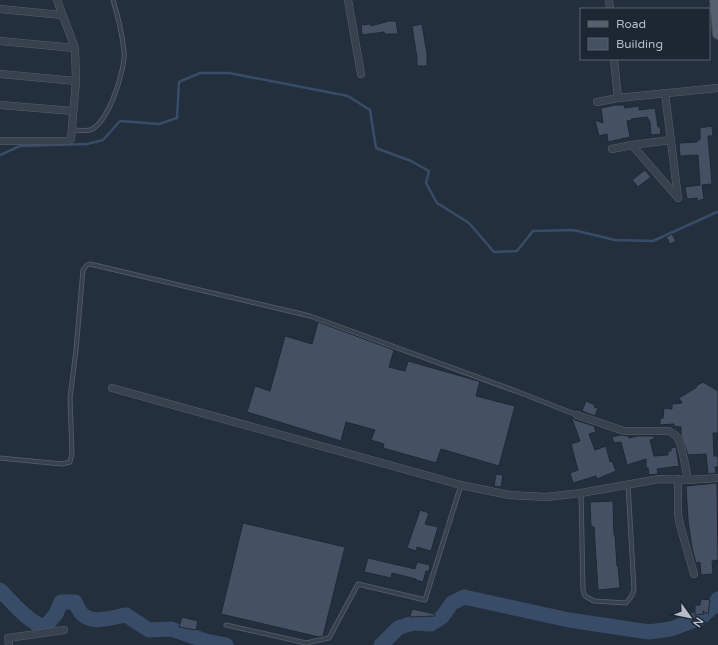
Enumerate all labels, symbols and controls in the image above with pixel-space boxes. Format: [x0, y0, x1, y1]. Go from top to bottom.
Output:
legend [580, 8, 710, 60]
text: Road [616, 17, 646, 31]
text: Building [616, 37, 663, 51]
north arrow [670, 597, 710, 637]
text: N [690, 615, 706, 629]

